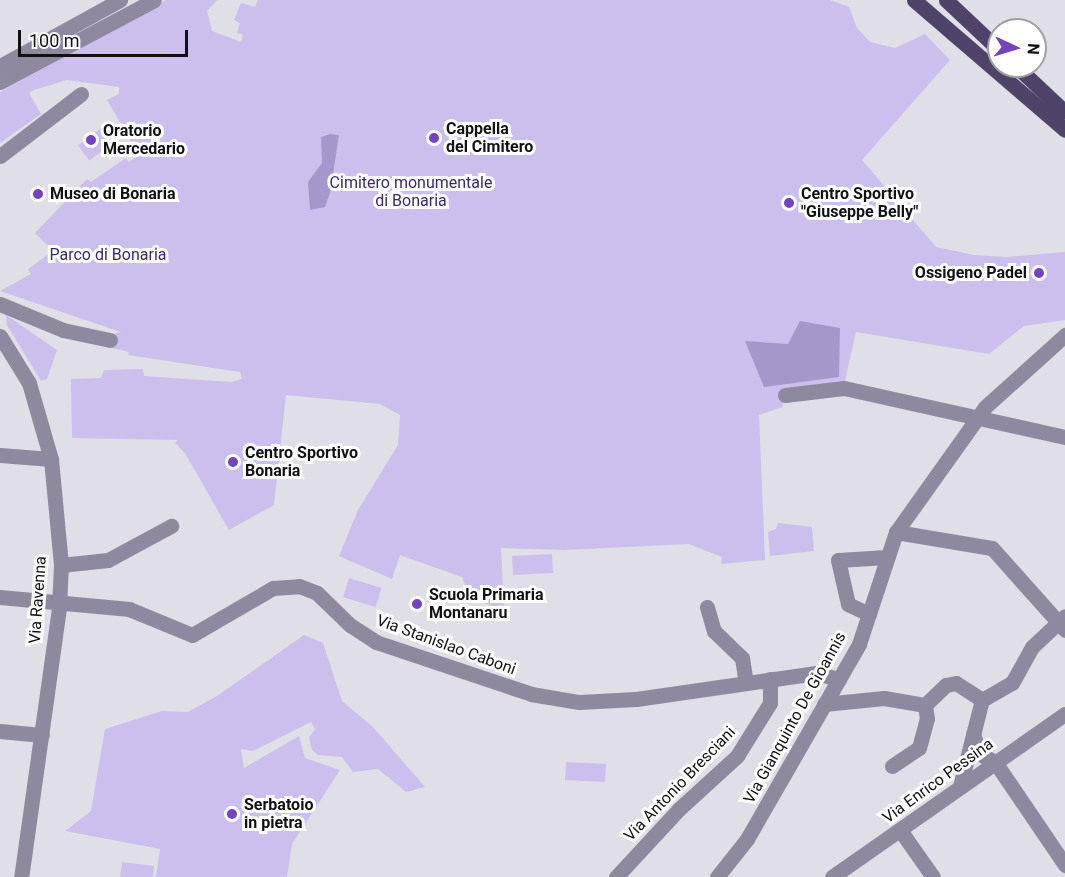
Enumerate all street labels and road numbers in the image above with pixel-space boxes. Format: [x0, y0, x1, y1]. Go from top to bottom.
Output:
street label: Via Ravenna [25, 556, 51, 644]
street label: Via Stanislao Caboni [374, 611, 518, 679]
street label: Via Gianquinto De Gioannis [740, 629, 850, 807]
street label: Via Antonio Bresciani [620, 723, 740, 845]
street label: Via Enrico Pessina [879, 734, 997, 828]

